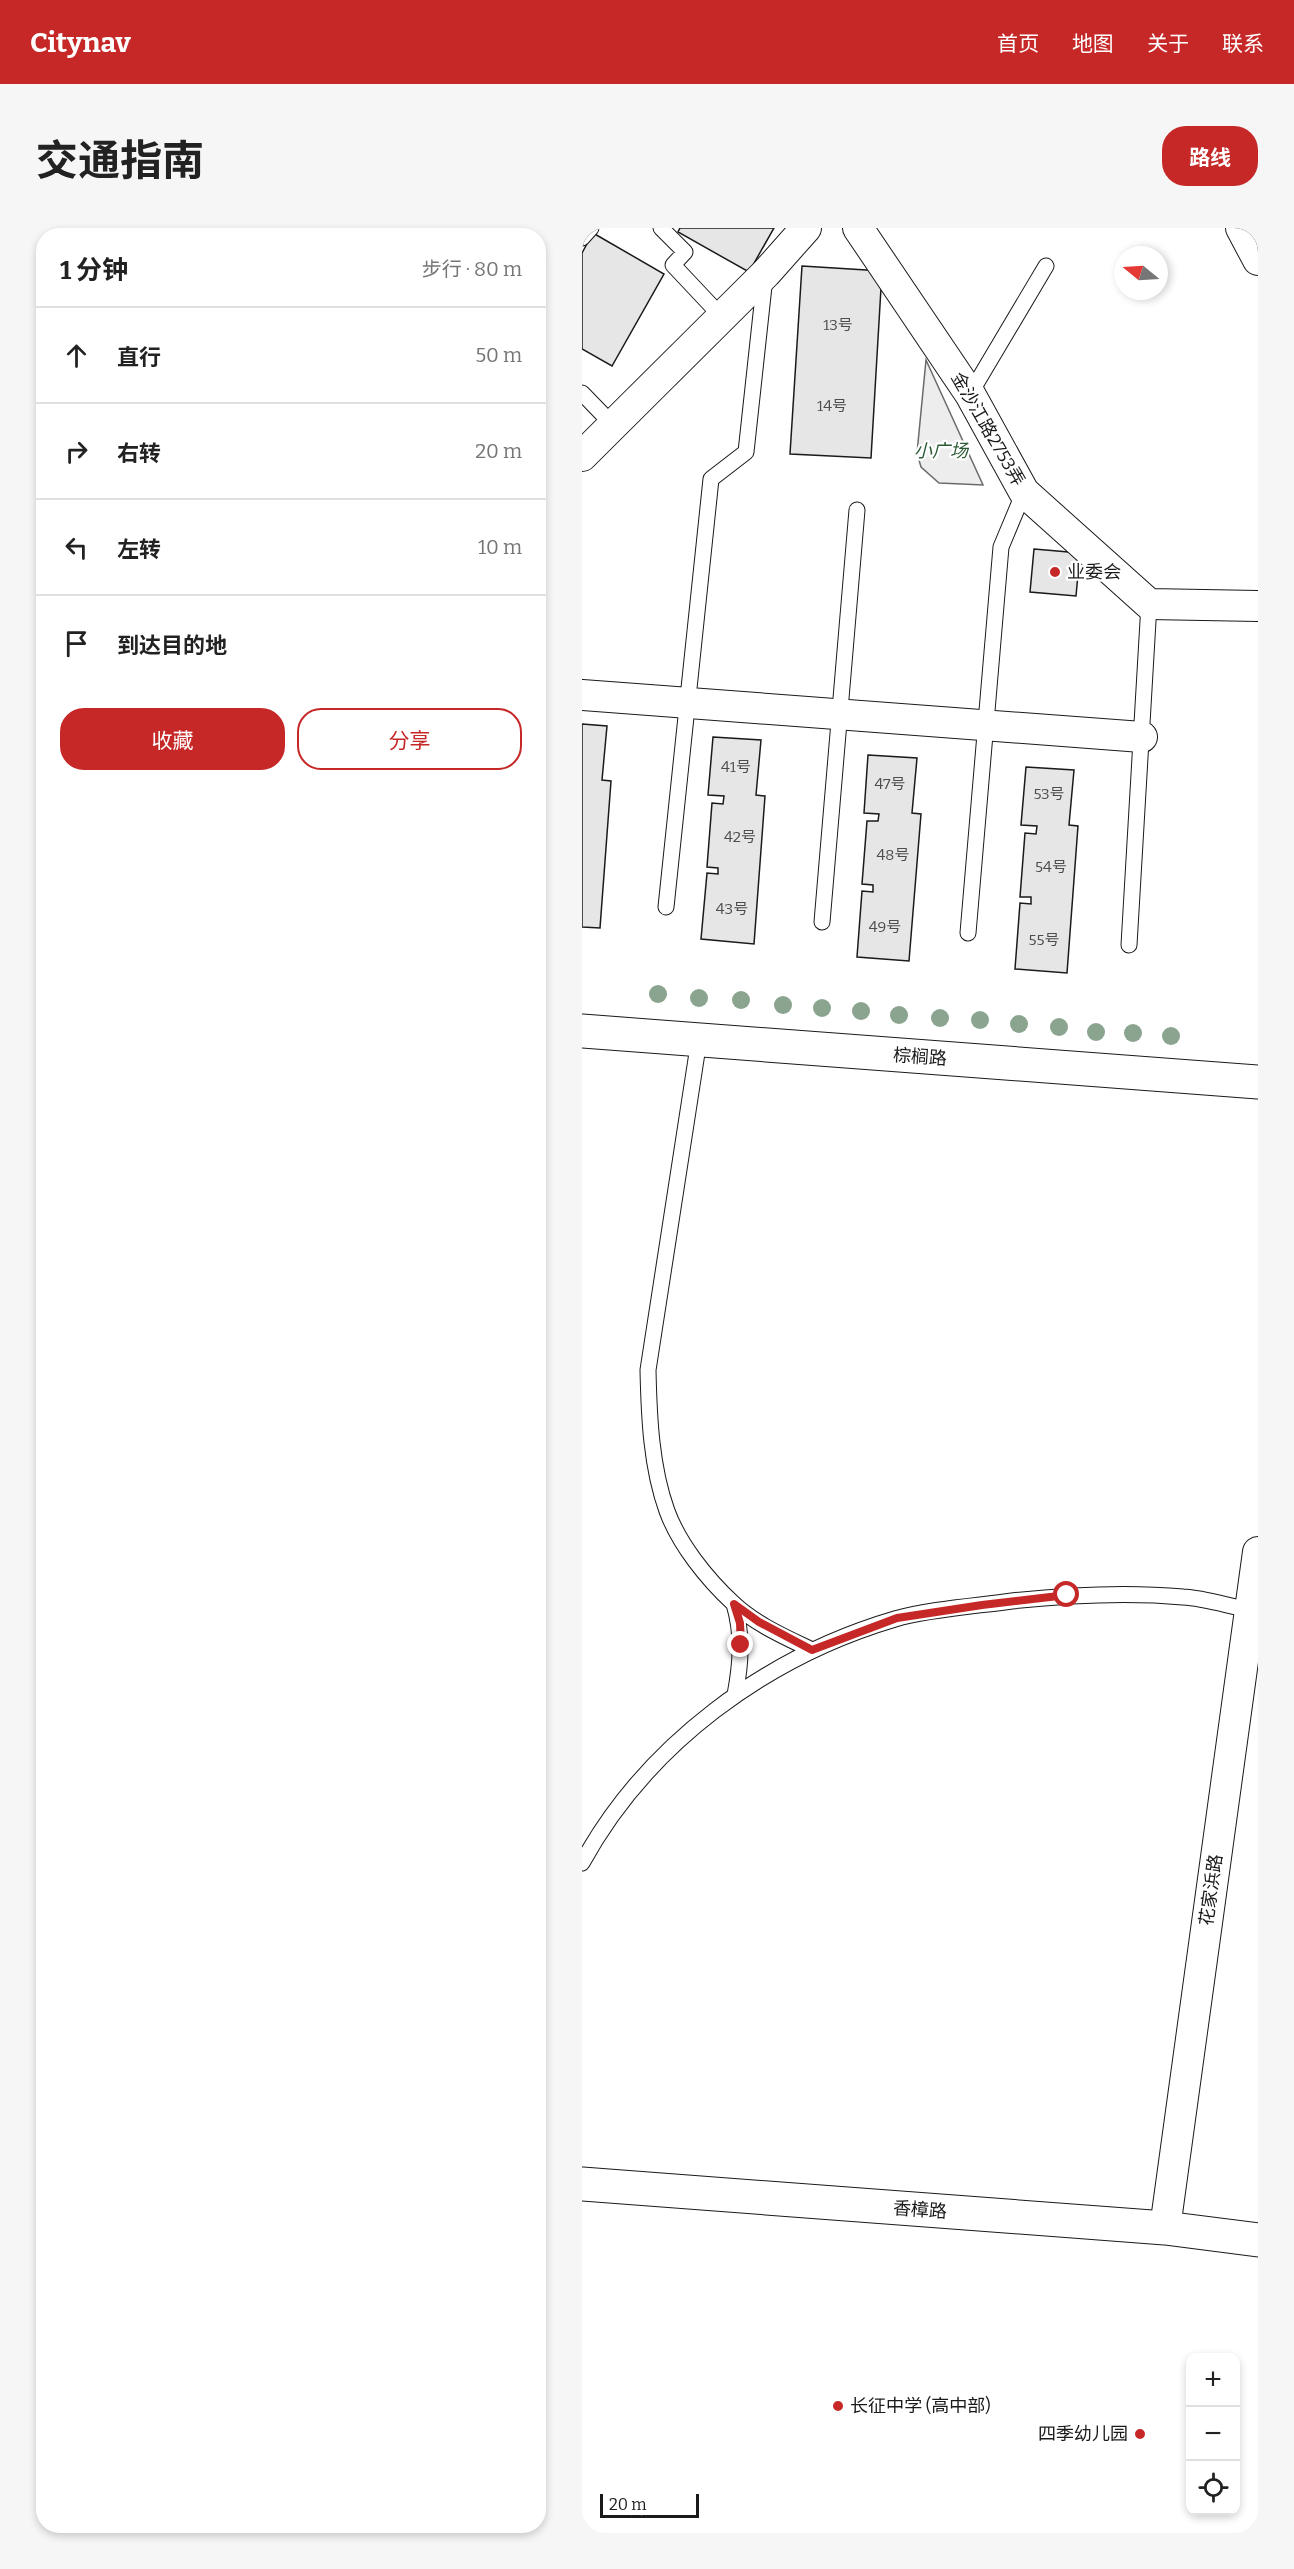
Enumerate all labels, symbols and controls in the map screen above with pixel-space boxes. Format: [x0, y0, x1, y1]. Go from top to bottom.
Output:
text: Citynav [30, 26, 131, 59]
text: 首页 [997, 31, 1039, 57]
text: 地图 [1072, 31, 1114, 57]
text: 关于 [1147, 31, 1189, 57]
text: 联系 [1222, 31, 1264, 57]
button: 路线 [1162, 126, 1258, 186]
text: 交通指南 [36, 136, 204, 186]
north arrow [1114, 246, 1168, 300]
text: 1 分钟 [60, 255, 128, 286]
text: 步行 · 80 m [422, 257, 522, 281]
house number: 13号 [823, 316, 853, 334]
icon: ahead [60, 339, 93, 372]
text: 50 m [475, 343, 522, 367]
text: 直行 [117, 344, 161, 371]
street label: 金沙江路2753弄 [947, 368, 1029, 490]
house number: 14号 [817, 397, 847, 415]
icon: right [60, 435, 93, 468]
text: 20 m [475, 439, 522, 463]
text: 右转 [117, 440, 161, 467]
park label: 小广场 [914, 440, 970, 462]
icon: left [60, 531, 93, 564]
text: 10 m [478, 535, 522, 559]
text: 左转 [117, 536, 161, 563]
place label: 业委会 [1067, 561, 1121, 583]
marker: 业委会 [1048, 565, 1062, 579]
icon: arrive [60, 627, 93, 660]
text: 到达目的地 [117, 632, 227, 659]
button: 收藏 [60, 708, 285, 770]
button: 分享 [297, 708, 522, 770]
house number: 41号 [721, 758, 751, 776]
house number: 47号 [874, 775, 906, 793]
house number: 53号 [1033, 785, 1065, 803]
house number: 42号 [724, 828, 756, 846]
house number: 48号 [877, 846, 909, 864]
house number: 54号 [1035, 858, 1067, 876]
house number: 43号 [716, 900, 748, 918]
house number: 49号 [869, 918, 901, 936]
house number: 55号 [1028, 931, 1060, 949]
street label: 棕榈路 [892, 1044, 948, 1070]
route start [1053, 1581, 1079, 1607]
route end [727, 1631, 753, 1657]
street label: 花家浜路 [1195, 1853, 1227, 1927]
street label: 香樟路 [892, 2197, 948, 2223]
map controls [1186, 2353, 1240, 2515]
button: + [1186, 2353, 1240, 2407]
place label: 长征中学 (高中部) [850, 2395, 991, 2417]
marker: 长征中学 (高中部) [831, 2399, 845, 2413]
button: − [1186, 2407, 1240, 2461]
place label: 四季幼儿园 [1038, 2423, 1128, 2445]
marker: 四季幼儿园 [1133, 2427, 1147, 2441]
button: locate [1186, 2461, 1240, 2515]
scale bar [600, 2491, 699, 2518]
text: 20 m [609, 2495, 646, 2514]

